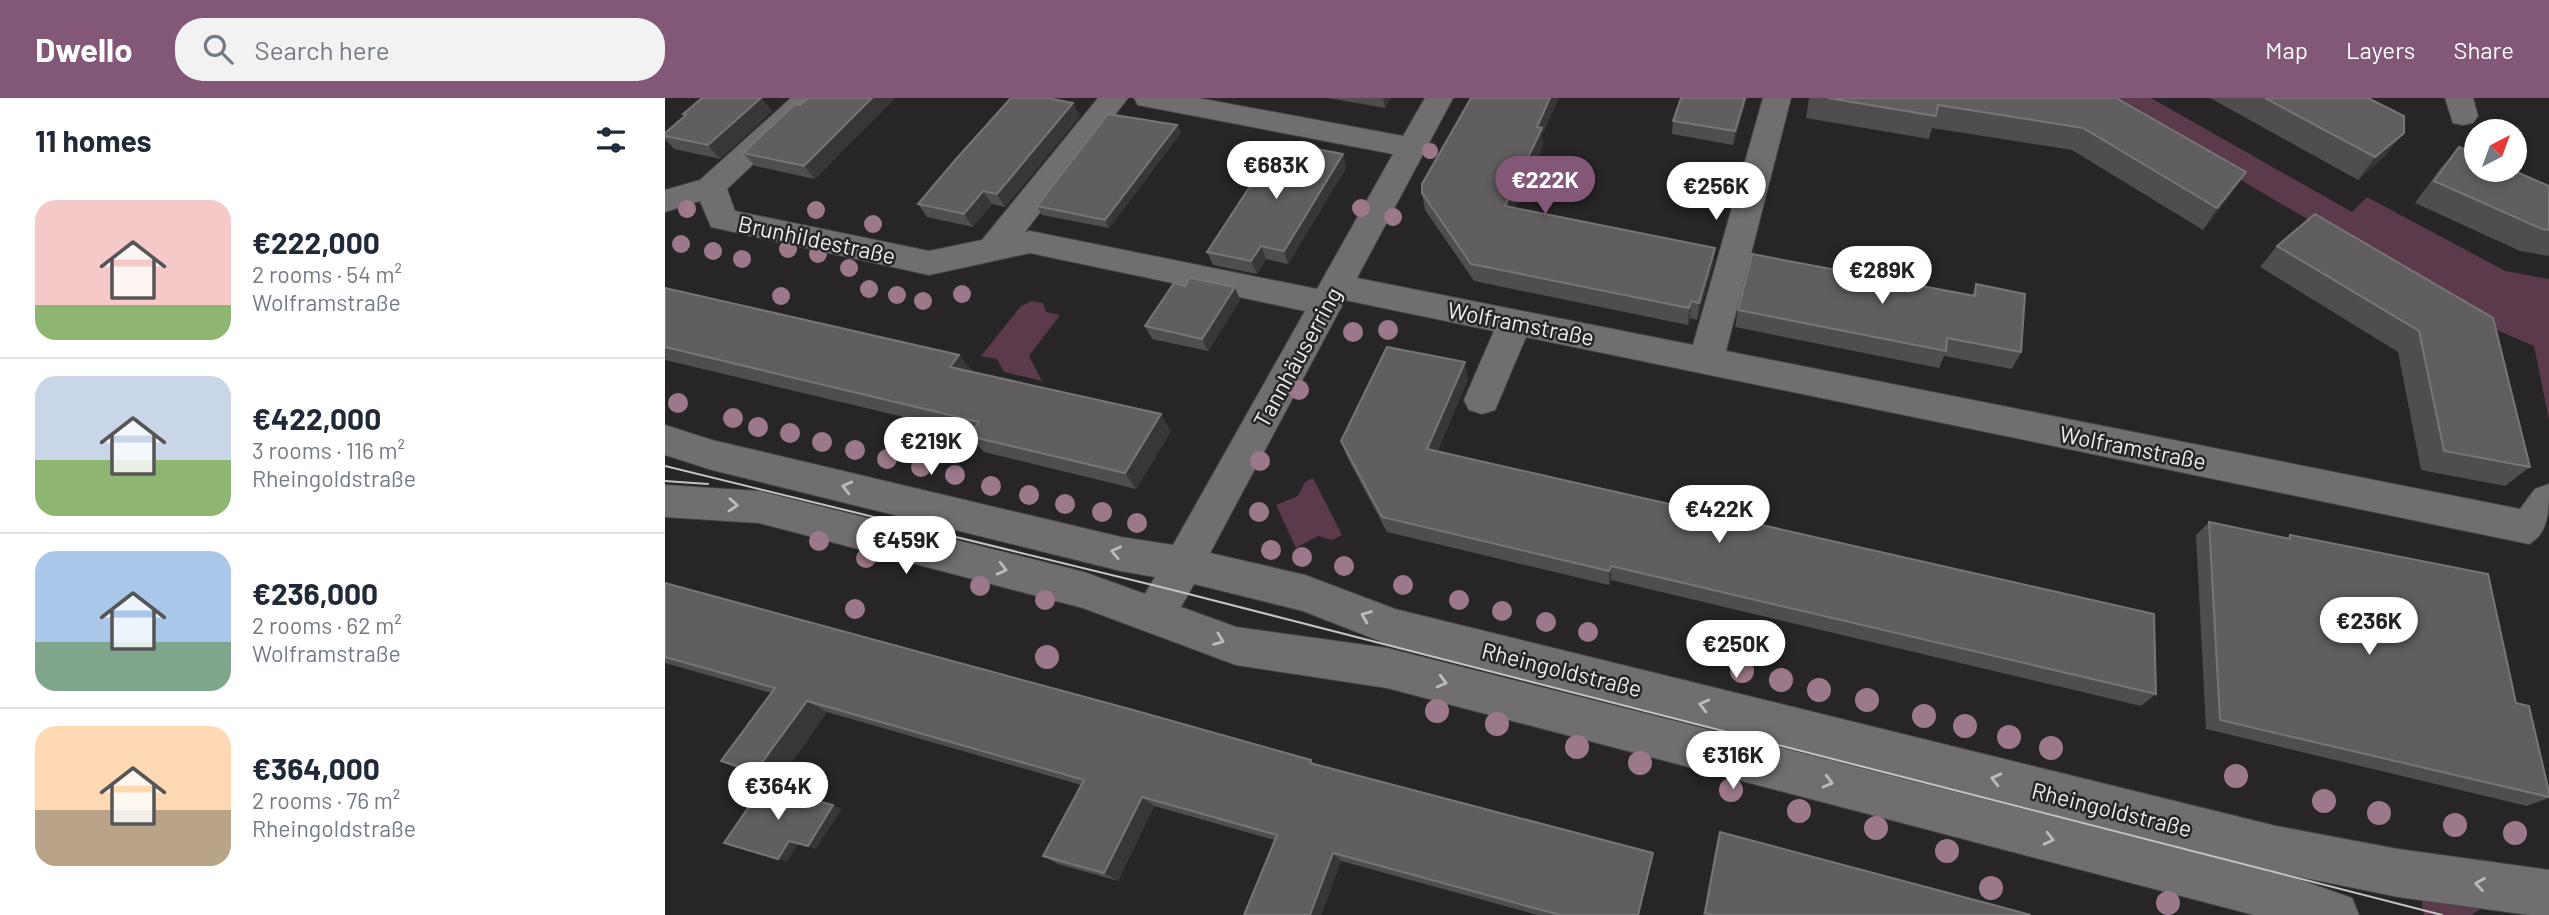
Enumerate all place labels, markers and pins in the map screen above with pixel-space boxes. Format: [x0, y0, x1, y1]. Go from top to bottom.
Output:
pin: €683K [1227, 141, 1325, 201]
pin: €222K [1496, 156, 1594, 216]
pin: €256K [1667, 162, 1765, 222]
pin: €289K [1833, 246, 1931, 306]
pin: €219K [882, 418, 980, 477]
pin: €422K [1670, 486, 1768, 545]
pin: €459K [857, 517, 955, 576]
pin: €236K [2320, 598, 2418, 657]
pin: €250K [1687, 620, 1785, 680]
pin: €316K [1684, 732, 1782, 791]
pin: €364K [729, 762, 827, 822]

